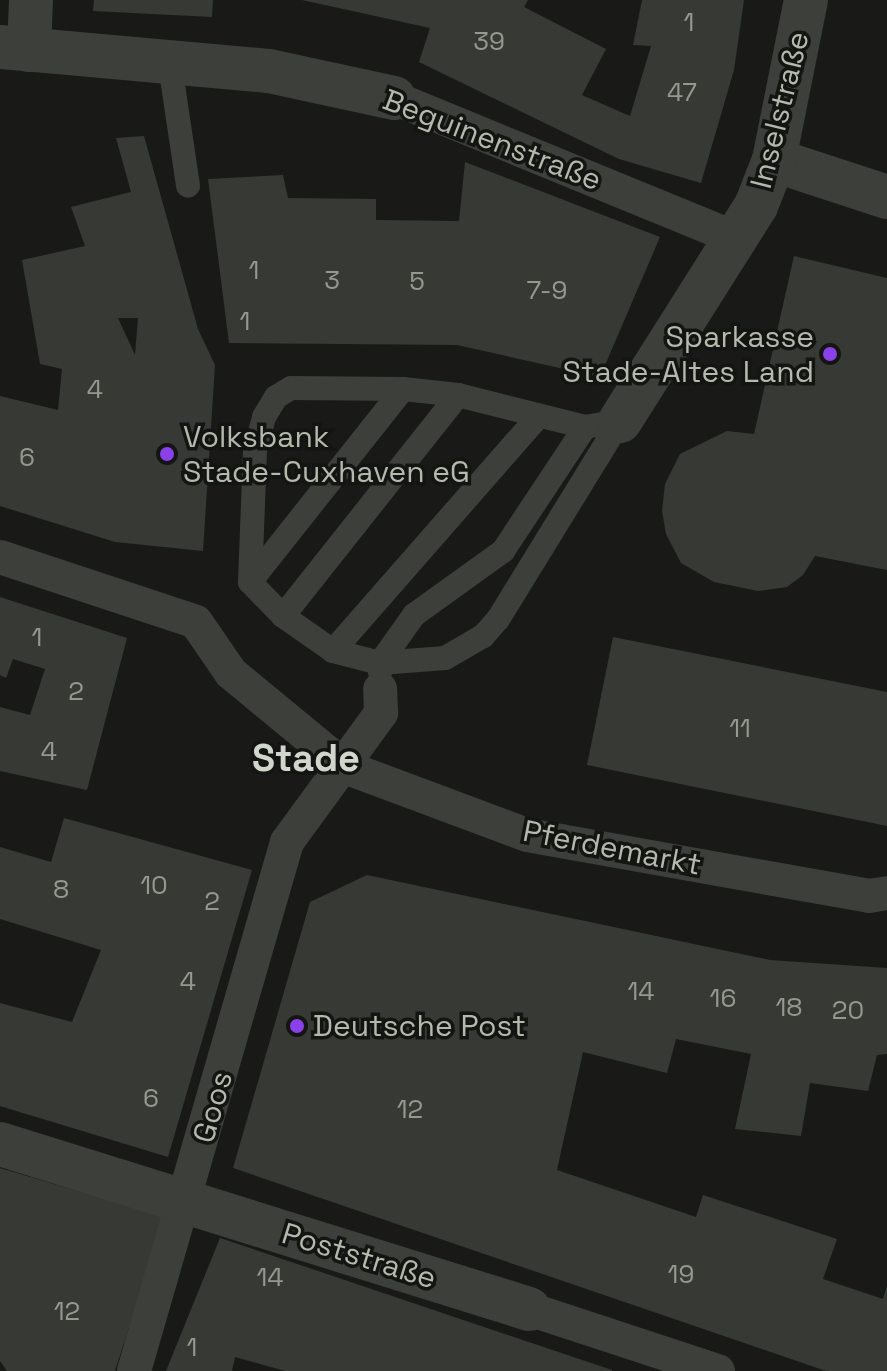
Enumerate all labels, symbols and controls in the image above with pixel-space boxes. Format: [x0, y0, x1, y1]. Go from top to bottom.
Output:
house number: 1 [684, 7, 694, 39]
house number: 39 [473, 26, 505, 58]
street label: Inselstraße [743, 28, 817, 192]
house number: 47 [667, 77, 697, 109]
street label: Beguinenstraße [378, 82, 606, 198]
house number: 1 [249, 255, 259, 287]
house number: 3 [324, 265, 340, 297]
house number: 5 [409, 266, 425, 298]
house number: 7-9 [527, 275, 567, 307]
house number: 1 [240, 306, 250, 338]
place label: Sparkasse Stade-Altes Land [563, 319, 814, 390]
marker: Sparkasse Stade-Altes Land [821, 345, 839, 363]
house number: 4 [87, 374, 103, 406]
place label: Volksbank Stade-Cuxhaven eG [183, 419, 470, 490]
house number: 6 [19, 442, 35, 474]
marker: Volksbank Stade-Cuxhaven eG [158, 445, 176, 463]
house number: 1 [32, 622, 42, 654]
house number: 2 [68, 676, 84, 708]
house number: 11 [729, 713, 751, 745]
house number: 4 [41, 736, 57, 768]
district label: Stade [252, 736, 360, 782]
street label: Pferdemarkt [520, 813, 704, 883]
house number: 10 [140, 870, 168, 902]
house number: 8 [53, 874, 69, 906]
house number: 2 [204, 886, 220, 918]
house number: 4 [180, 966, 196, 998]
house number: 14 [627, 976, 655, 1008]
house number: 16 [710, 983, 736, 1015]
house number: 18 [775, 992, 803, 1024]
house number: 20 [832, 995, 864, 1027]
place label: Deutsche Post [313, 1008, 526, 1044]
marker: Deutsche Post [288, 1017, 306, 1035]
street label: Goos [186, 1067, 240, 1147]
house number: 6 [143, 1083, 159, 1115]
house number: 12 [397, 1094, 423, 1126]
street label: Poststraße [278, 1216, 440, 1296]
house number: 19 [668, 1259, 694, 1291]
house number: 14 [256, 1262, 284, 1294]
house number: 12 [54, 1296, 80, 1328]
house number: 1 [187, 1332, 197, 1364]

